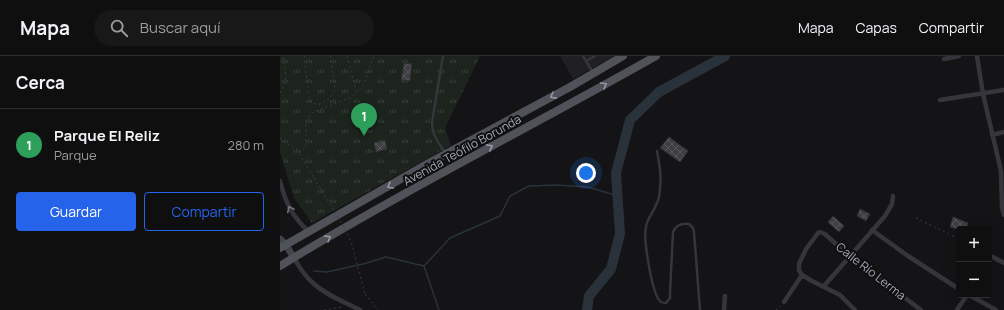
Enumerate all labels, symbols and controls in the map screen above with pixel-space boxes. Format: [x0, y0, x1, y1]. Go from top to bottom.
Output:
search box [94, 10, 374, 46]
text: Mapa [20, 15, 70, 41]
icon: search [108, 17, 130, 39]
text: Buscar aquí [140, 17, 220, 38]
text: Mapa [798, 18, 834, 37]
text: Capas [856, 18, 897, 37]
text: Compartir [919, 18, 984, 37]
text: Cerca [16, 71, 65, 94]
one-way arrow [600, 83, 607, 90]
one-way arrow [550, 91, 557, 99]
pin: 1 [351, 103, 377, 136]
street label: Avenida Teófilo Borunda [400, 110, 524, 190]
text: Parque El Reliz [54, 125, 160, 146]
text: 1 [26, 136, 32, 154]
text: 280 m [227, 136, 264, 154]
one-way arrow [486, 145, 493, 152]
text: Parque [54, 146, 96, 164]
your location [576, 163, 596, 183]
one-way arrow [387, 181, 394, 188]
button: Guardar [16, 192, 136, 231]
button: Compartir [144, 192, 264, 231]
one-way arrow [288, 206, 295, 213]
map controls [956, 226, 992, 298]
button: + [956, 226, 992, 262]
one-way arrow [324, 236, 331, 243]
street label: Calle Río Lerma [832, 238, 910, 304]
button: − [956, 262, 992, 298]

